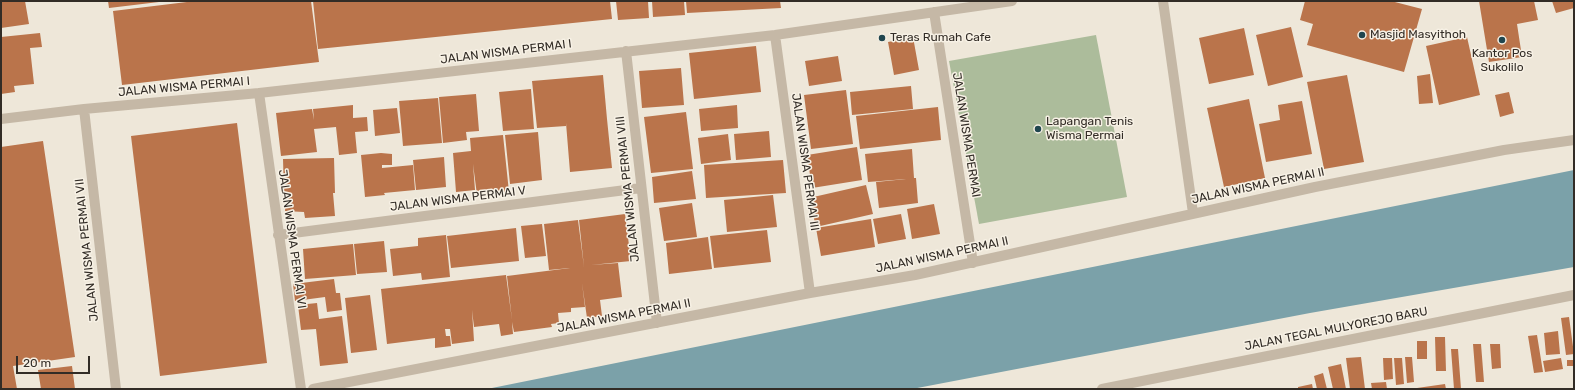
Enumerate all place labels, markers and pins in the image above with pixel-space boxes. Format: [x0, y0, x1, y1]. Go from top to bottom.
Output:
place label: Masjid Masyithoh [1370, 28, 1466, 42]
marker: Masjid Masyithoh [1357, 30, 1367, 40]
place label: Teras Rumah Cafe [890, 31, 991, 45]
marker: Teras Rumah Cafe [877, 33, 887, 43]
marker: Kantor Pos Sukolilo [1497, 35, 1507, 45]
place label: Kantor Pos Sukolilo [1472, 47, 1532, 75]
place label: Lapangan Tenis Wisma Permai [1046, 115, 1133, 143]
marker: Lapangan Tenis Wisma Permai [1033, 124, 1043, 134]

